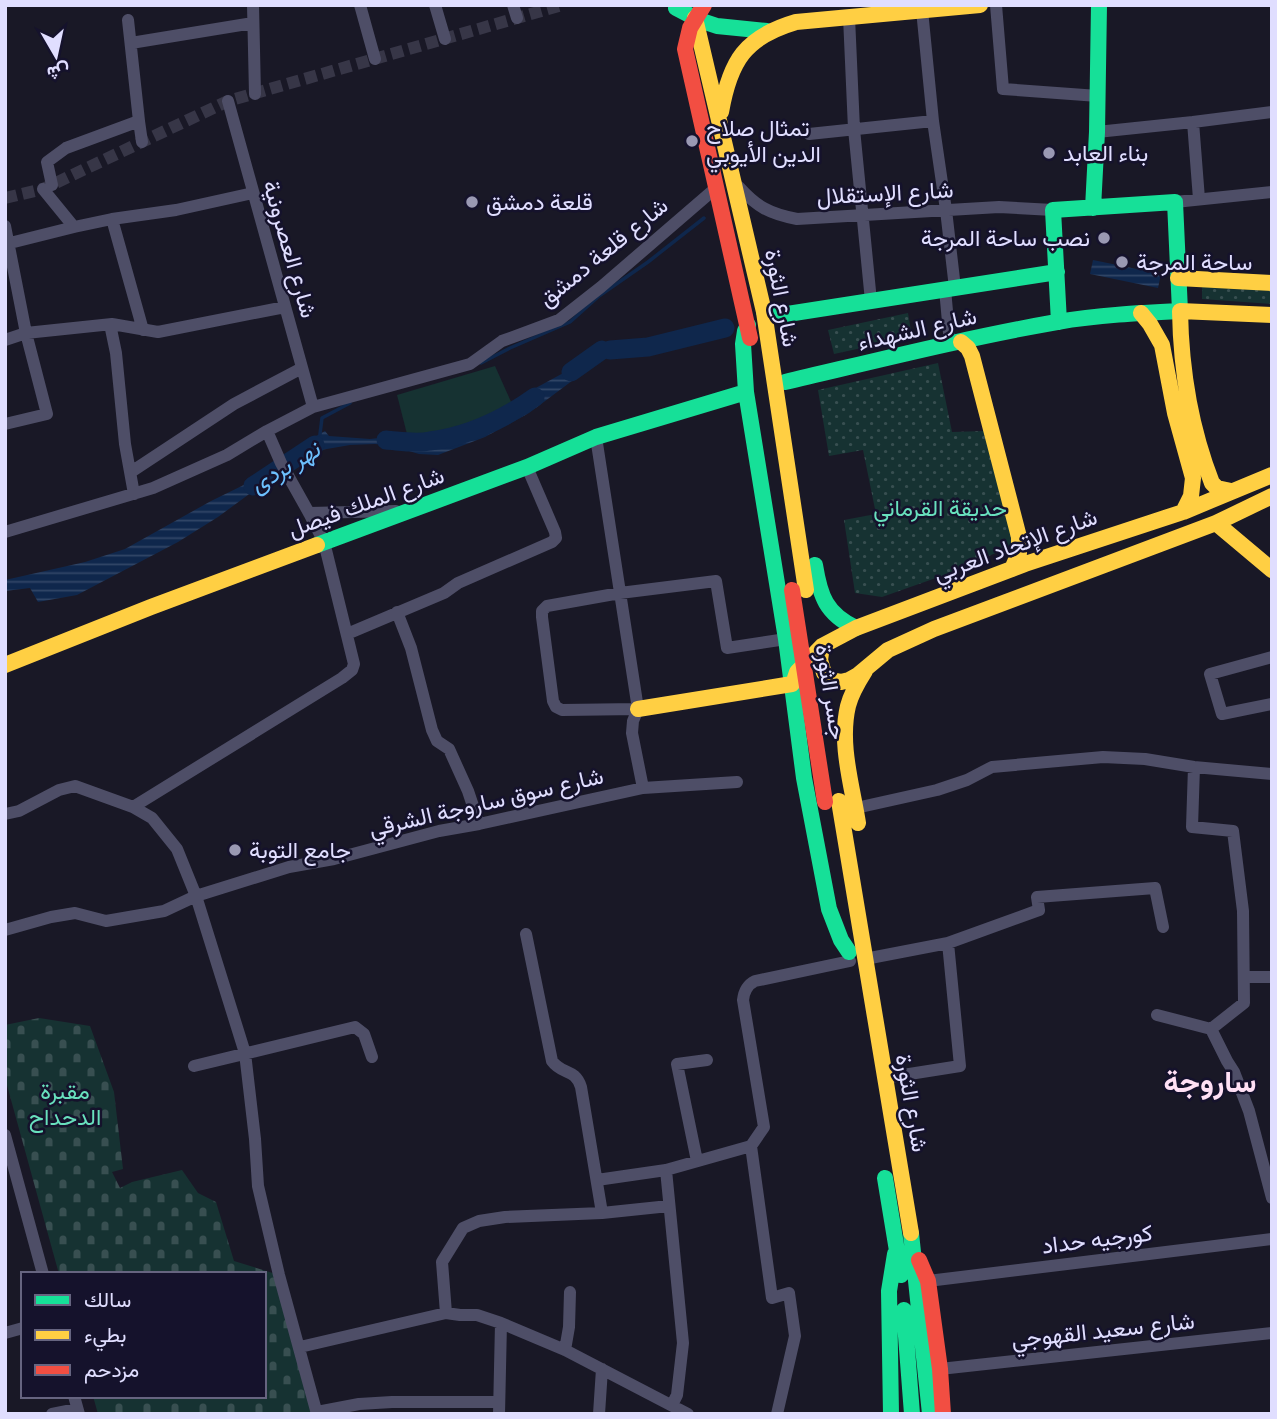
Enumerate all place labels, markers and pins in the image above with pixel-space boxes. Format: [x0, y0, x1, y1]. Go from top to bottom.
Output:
place label: تمثال صلاح الدين الأيوبي [706, 115, 821, 173]
marker: تمثال صلاح الدين الأيوبي [684, 133, 700, 149]
place label: بناء العابد [1063, 140, 1148, 167]
marker: بناء العابد [1041, 145, 1057, 161]
place label: قلعة دمشق [486, 189, 593, 216]
marker: قلعة دمشق [464, 194, 480, 210]
place label: نصب ساحة المرجة [921, 225, 1090, 253]
marker: نصب ساحة المرجة [1096, 230, 1112, 246]
place label: ساحة المرجة [1136, 249, 1252, 277]
marker: ساحة المرجة [1114, 254, 1130, 270]
place label: جامع التوبة [249, 837, 351, 866]
marker: جامع التوبة [227, 842, 243, 858]

